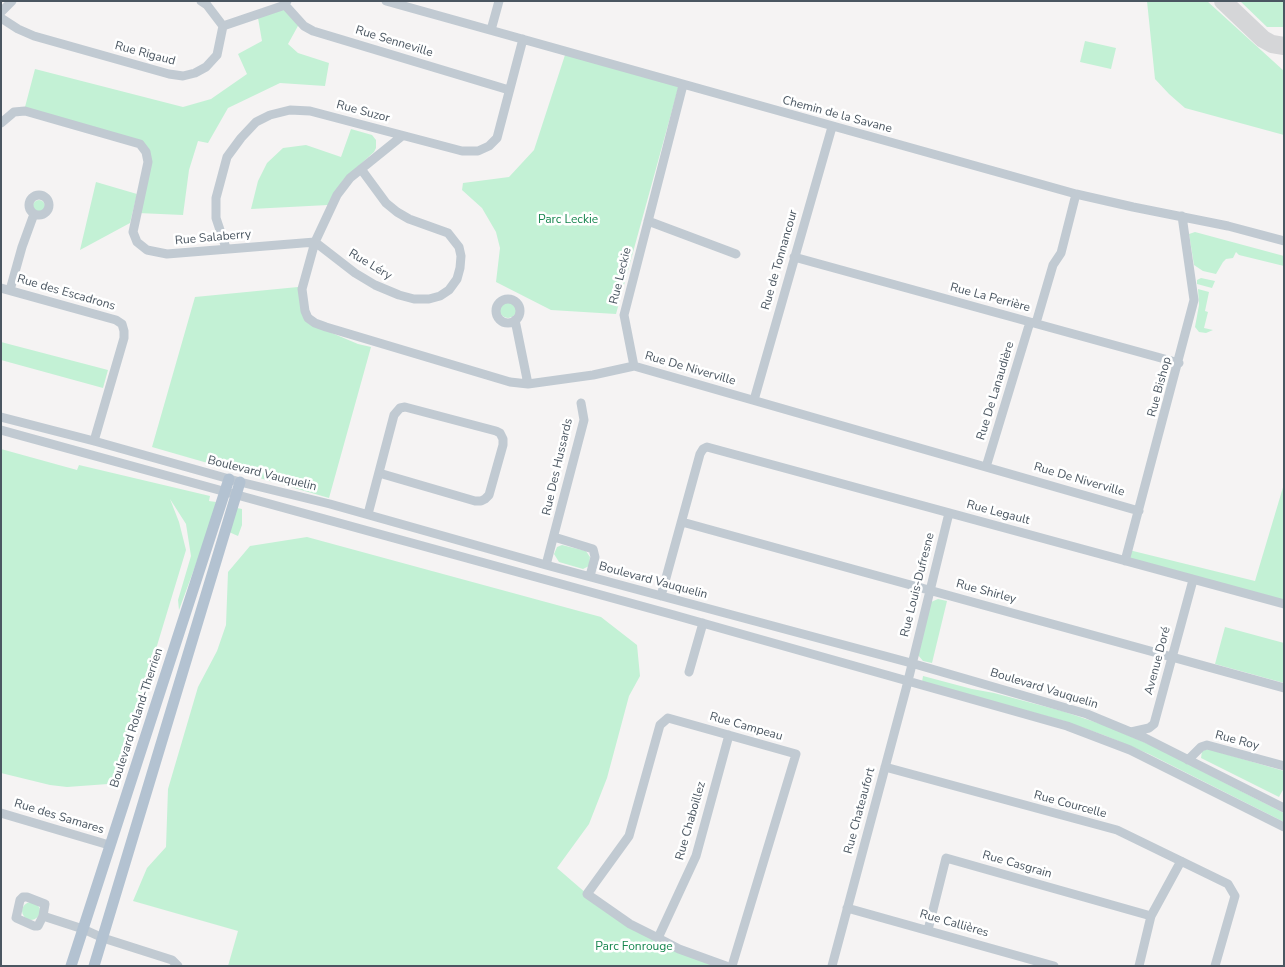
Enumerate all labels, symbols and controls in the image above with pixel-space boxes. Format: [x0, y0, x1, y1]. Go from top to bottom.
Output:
street label: Rue Senneville [353, 23, 435, 61]
street label: Rue Rigaud [113, 39, 177, 69]
street label: Chemin de la Savane [781, 93, 893, 137]
street label: Rue Suzor [335, 98, 391, 126]
street label: Rue de Tonnancour [759, 208, 801, 312]
park label: Parc Leckie [538, 213, 598, 227]
street label: Rue Salaberry [174, 227, 252, 249]
street label: Rue Léry [346, 246, 394, 284]
street label: Rue Leckie [607, 246, 635, 306]
street label: Rue des Escadrons [15, 272, 117, 314]
street label: Rue La Perrière [948, 280, 1032, 316]
street label: Rue De Lanaudière [974, 340, 1018, 442]
street label: Rue De Niverville [643, 349, 737, 389]
street label: Rue Bishop [1145, 355, 1175, 419]
street label: Rue Des Hussards [540, 417, 576, 517]
street label: Boulevard Vauquelin [206, 453, 318, 495]
street label: Rue De Niverville [1032, 460, 1126, 500]
street label: Rue Legault [965, 498, 1031, 528]
street label: Rue Louis-Dufresne [898, 531, 938, 639]
street label: Boulevard Vauquelin [597, 560, 709, 602]
street label: Rue Shirley [954, 577, 1018, 607]
street label: Avenue Doré [1142, 625, 1174, 697]
street label: Boulevard Roland-Therrien [108, 646, 166, 790]
street label: Boulevard Vauquelin [988, 666, 1100, 712]
street label: Rue Campeau [708, 710, 784, 744]
street label: Rue Roy [1213, 728, 1261, 754]
street label: Rue Chateaufort [842, 766, 878, 856]
street label: Rue Chaboillez [673, 780, 709, 862]
street label: Rue Courcelle [1032, 788, 1108, 822]
street label: Rue des Samares [12, 796, 106, 838]
street label: Rue Casgrain [981, 848, 1053, 882]
street label: Rue Callières [918, 907, 990, 941]
park label: Parc Fonrouge [595, 940, 673, 954]

